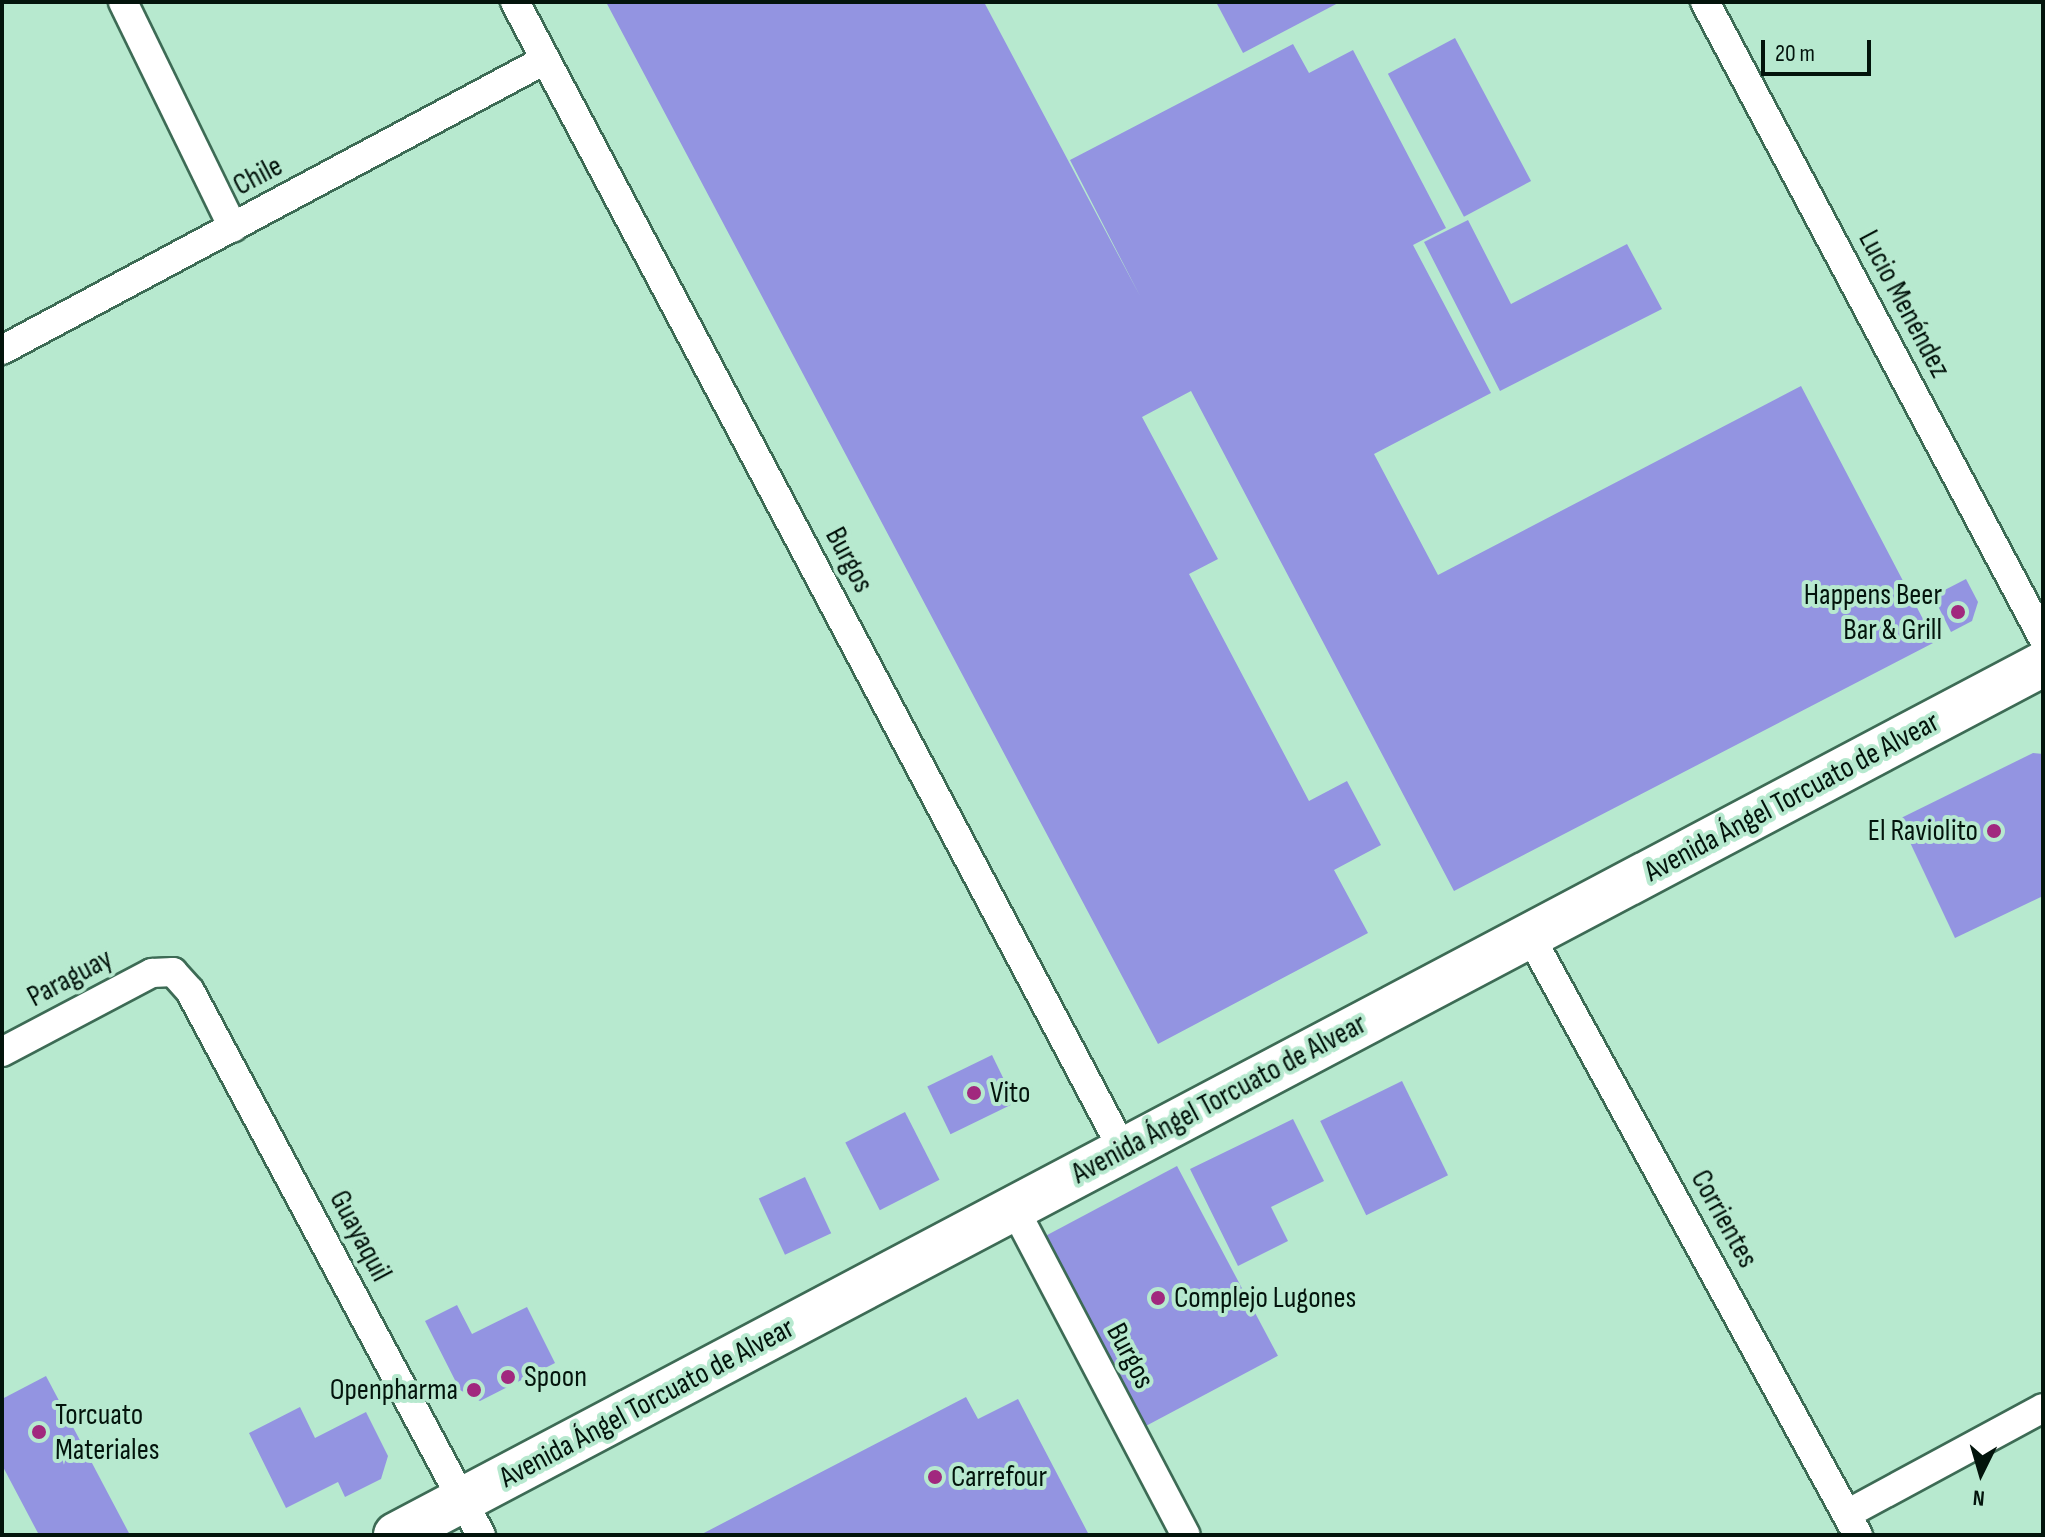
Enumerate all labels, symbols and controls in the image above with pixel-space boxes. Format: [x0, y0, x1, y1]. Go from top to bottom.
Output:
scale bar [1765, 24, 1875, 74]
text: 20 m [1775, 39, 1815, 68]
street label: Chile [227, 148, 289, 204]
street label: Lucio Menéndez [1850, 224, 1958, 384]
street label: Burgos [817, 521, 881, 599]
place label: Happens Beer Bar & Grill [1804, 577, 1942, 648]
marker: Happens Beer Bar & Grill [1949, 603, 1967, 621]
street label: Avenida Ángel Torcuato de Alvear [1639, 704, 1945, 890]
place label: El Raviolito [1868, 813, 1978, 849]
marker: El Raviolito [1985, 822, 2003, 840]
street label: Paraguay [21, 941, 119, 1015]
street label: Avenida Ángel Torcuato de Alvear [1066, 1006, 1372, 1192]
place label: Vito [990, 1075, 1030, 1111]
marker: Vito [965, 1084, 983, 1102]
street label: Corrientes [1682, 1164, 1766, 1274]
street label: Guayaquil [321, 1184, 399, 1288]
place label: Complejo Lugones [1174, 1280, 1356, 1316]
marker: Complejo Lugones [1149, 1289, 1167, 1307]
street label: Avenida Ángel Torcuato de Alvear [494, 1310, 800, 1496]
street label: Burgos [1098, 1317, 1162, 1395]
place label: Spoon [524, 1359, 587, 1395]
marker: Spoon [499, 1368, 517, 1386]
place label: Openpharma [330, 1372, 458, 1408]
marker: Openpharma [465, 1381, 483, 1399]
place label: Torcuato Materiales [55, 1397, 159, 1468]
marker: Torcuato Materiales [30, 1423, 48, 1441]
north arrow [1941, 1433, 2021, 1513]
place label: Carrefour [951, 1459, 1047, 1495]
marker: Carrefour [926, 1468, 944, 1486]
text: N [1972, 1483, 1986, 1511]

